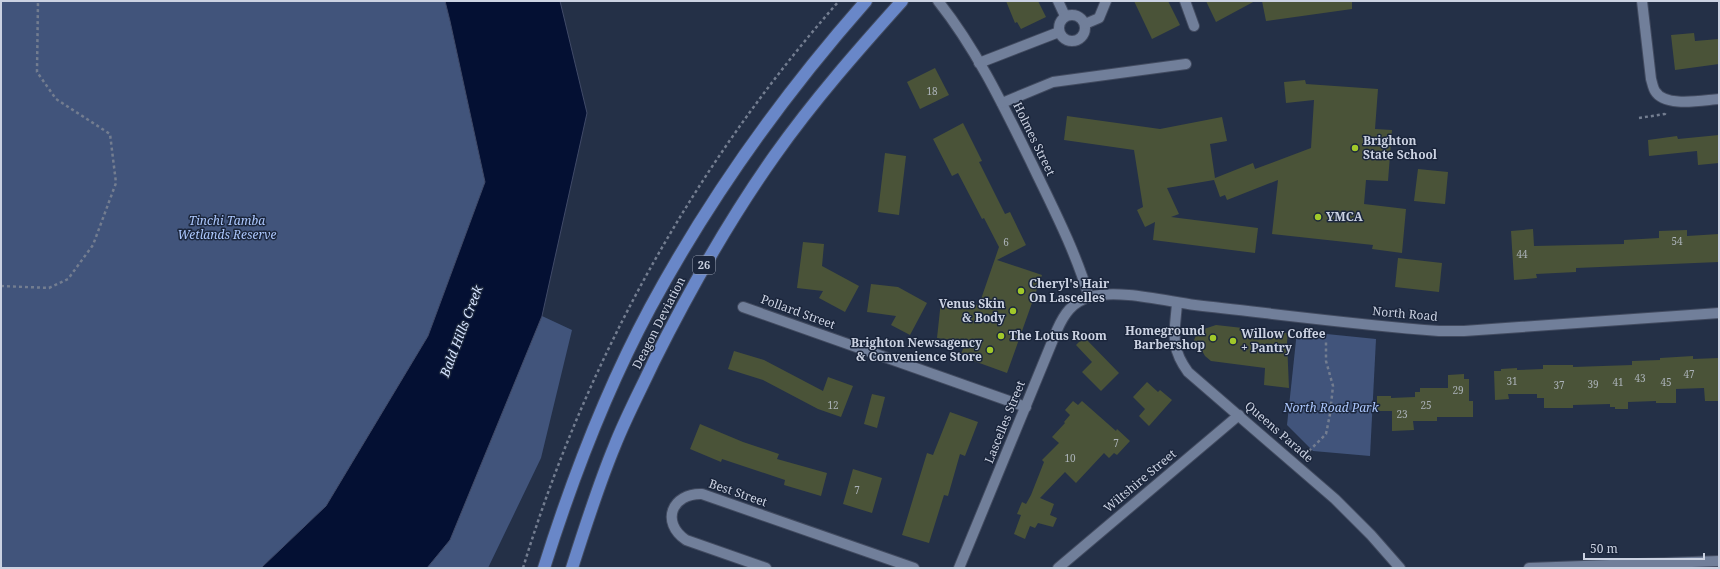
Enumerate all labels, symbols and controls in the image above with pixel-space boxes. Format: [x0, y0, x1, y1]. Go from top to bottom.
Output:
house number: 18 [926, 84, 938, 98]
street label: Holmes Street [1009, 99, 1060, 178]
place label: Brighton State School [1363, 132, 1438, 163]
marker: Brighton State School [1350, 143, 1360, 153]
place label: YMCA [1326, 208, 1364, 225]
park label: Tinchi Tamba Wetlands Reserve [178, 212, 277, 243]
marker: YMCA [1313, 212, 1323, 222]
house number: 54 [1671, 234, 1683, 248]
house number: 6 [1003, 235, 1009, 249]
house number: 44 [1516, 247, 1528, 261]
road number: 26 [693, 256, 715, 274]
street label: Deagon Deviation [628, 273, 689, 372]
place label: Cheryl's Hair On Lascelles [1029, 275, 1110, 306]
water label: Bald Hills Creek [435, 282, 487, 380]
marker: Cheryl's Hair On Lascelles [1016, 286, 1026, 296]
street label: Pollard Street [759, 290, 838, 333]
place label: Venus Skin & Body [939, 295, 1005, 326]
street label: North Road [1372, 302, 1439, 325]
marker: Venus Skin & Body [1008, 306, 1018, 316]
place label: Homeground Barbershop [1125, 322, 1205, 353]
place label: Willow Coffee + Pantry [1241, 325, 1326, 356]
place label: The Lotus Room [1009, 327, 1107, 344]
marker: The Lotus Room [996, 331, 1006, 341]
marker: Homeground Barbershop [1208, 333, 1218, 343]
place label: Brighton Newsagency & Convenience Store [851, 334, 982, 365]
marker: Willow Coffee + Pantry [1228, 336, 1238, 346]
marker: Brighton Newsagency & Convenience Store [985, 345, 995, 355]
house number: 47 [1683, 367, 1695, 381]
house number: 43 [1634, 371, 1646, 385]
house number: 31 [1506, 374, 1518, 388]
house number: 41 [1612, 375, 1624, 389]
house number: 45 [1660, 375, 1672, 389]
house number: 39 [1587, 377, 1599, 391]
street label: Lascelles Street [980, 378, 1029, 466]
house number: 37 [1553, 378, 1565, 392]
house number: 29 [1452, 383, 1464, 397]
street label: Queens Parade [1241, 397, 1317, 466]
house number: 12 [827, 398, 839, 412]
house number: 25 [1420, 398, 1432, 412]
park label: North Road Park [1282, 399, 1380, 416]
house number: 23 [1396, 407, 1408, 421]
house number: 7 [1113, 436, 1119, 450]
street label: Wiltshire Street [1100, 445, 1180, 516]
house number: 10 [1064, 451, 1076, 465]
street label: Best Street [707, 475, 770, 510]
house number: 7 [854, 483, 860, 497]
scale bar [1584, 535, 1704, 561]
text: 50 m [1590, 540, 1618, 557]

